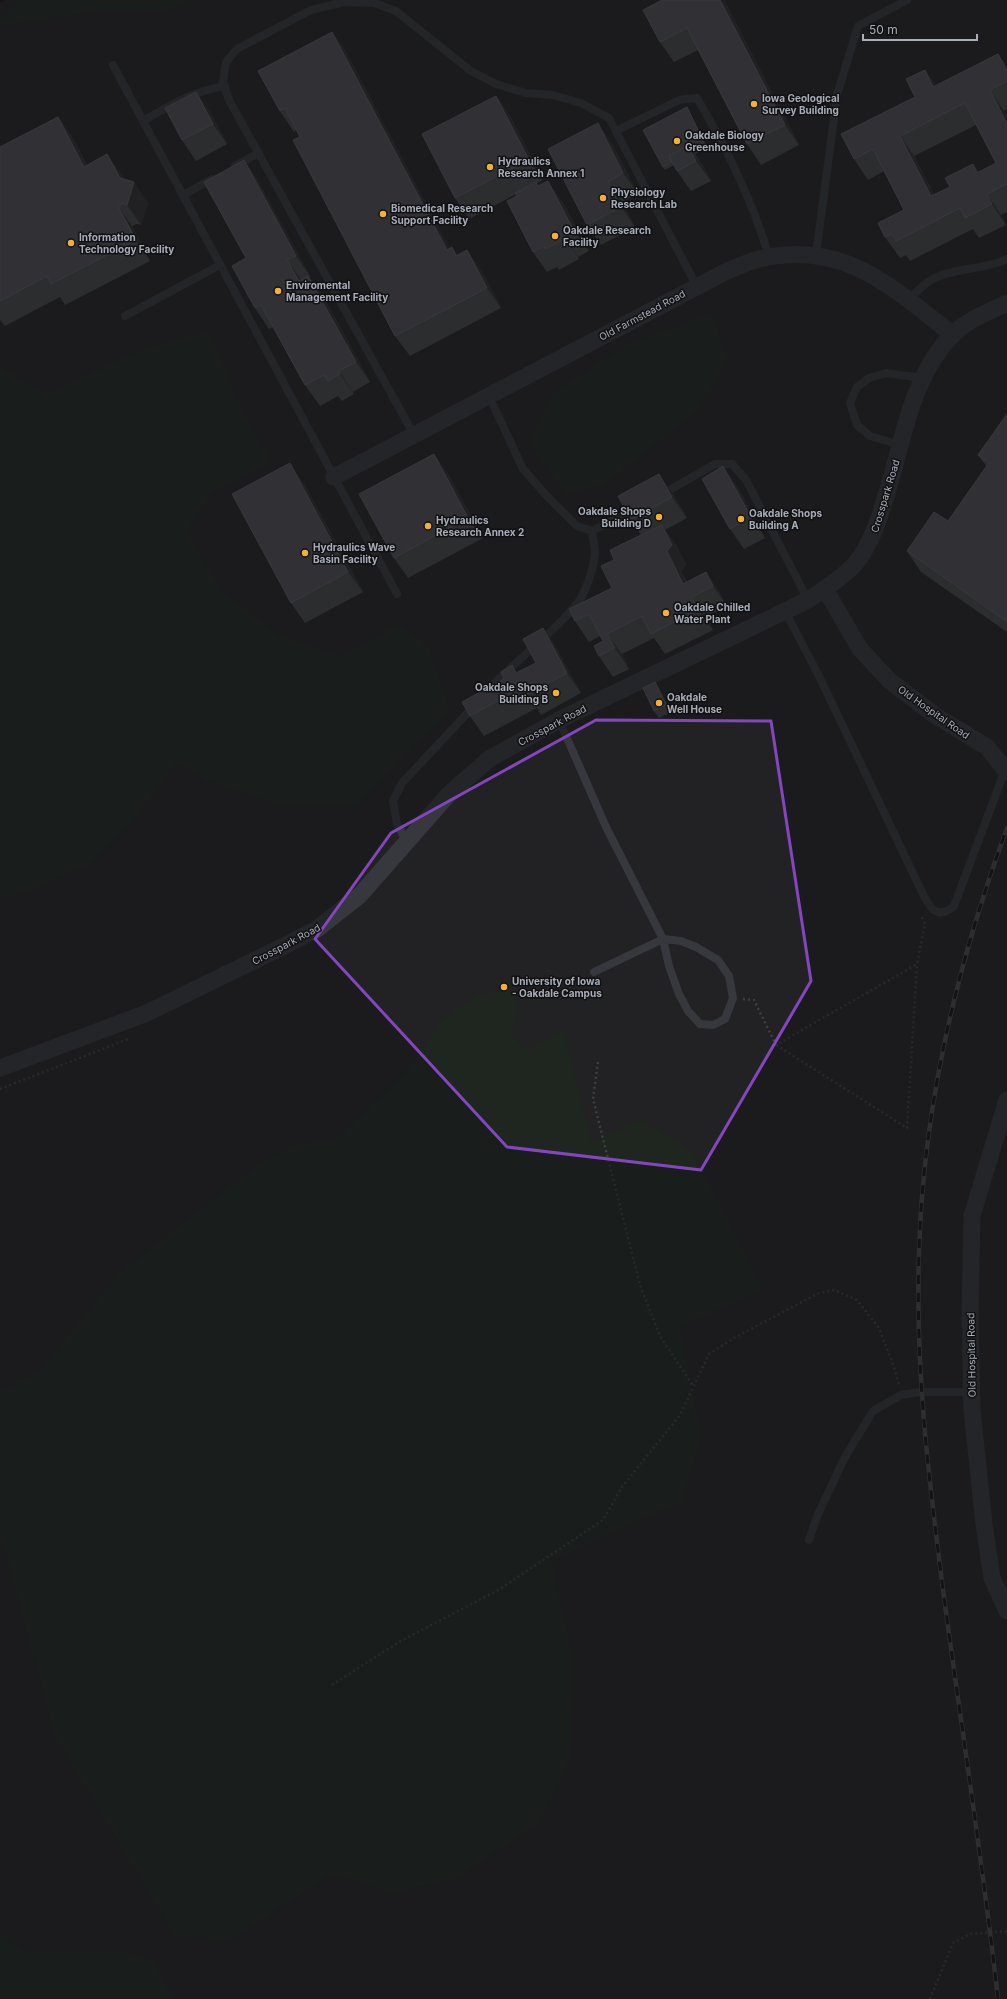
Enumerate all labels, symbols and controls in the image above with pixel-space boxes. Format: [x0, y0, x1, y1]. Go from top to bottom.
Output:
scale bar [863, 16, 977, 42]
text: 50 m [869, 22, 898, 37]
place label: Iowa Geological Survey Building [762, 92, 840, 117]
marker: Iowa Geological Survey Building [749, 99, 759, 109]
place label: Oakdale Biology Greenhouse [685, 129, 764, 153]
marker: Oakdale Biology Greenhouse [672, 136, 682, 146]
place label: Hydraulics Research Annex 1 [498, 155, 584, 179]
marker: Hydraulics Research Annex 1 [485, 162, 495, 172]
place label: Physiology Research Lab [611, 186, 677, 210]
marker: Physiology Research Lab [598, 193, 608, 203]
place label: Biomedical Research Support Facility [391, 202, 493, 227]
marker: Biomedical Research Support Facility [378, 209, 388, 219]
place label: Oakdale Research Facility [563, 224, 651, 249]
place label: Information Technology Facility [79, 231, 174, 256]
marker: Oakdale Research Facility [550, 231, 560, 241]
marker: Information Technology Facility [66, 238, 76, 248]
place label: Enviromental Management Facility [286, 279, 388, 304]
marker: Enviromental Management Facility [273, 286, 283, 296]
street label: Old Farmstead Road [597, 287, 687, 343]
street label: Crosspark Road [868, 458, 902, 534]
place label: Oakdale Shops Building D [578, 505, 651, 530]
place label: Oakdale Shops Building A [749, 507, 822, 532]
marker: Oakdale Shops Building D [654, 512, 664, 522]
place label: Hydraulics Research Annex 2 [436, 514, 524, 538]
marker: Oakdale Shops Building A [736, 514, 746, 524]
marker: Hydraulics Research Annex 2 [423, 521, 433, 531]
place label: Hydraulics Wave Basin Facility [313, 541, 395, 566]
marker: Hydraulics Wave Basin Facility [300, 548, 310, 558]
place label: Oakdale Chilled Water Plant [674, 601, 750, 625]
marker: Oakdale Chilled Water Plant [661, 608, 671, 618]
place label: Oakdale Shops Building B [475, 681, 548, 706]
street label: Old Hospital Road [896, 683, 972, 741]
marker: Oakdale Shops Building B [551, 688, 561, 698]
place label: Oakdale Well House [667, 691, 722, 715]
marker: Oakdale Well House [654, 698, 664, 708]
street label: Crosspark Road [516, 702, 588, 748]
street label: Crosspark Road [250, 921, 322, 967]
place label: University of Iowa - Oakdale Campus [512, 975, 602, 999]
marker: University of Iowa - Oakdale Campus [499, 982, 509, 992]
street label: Old Hospital Road [964, 1313, 978, 1397]

